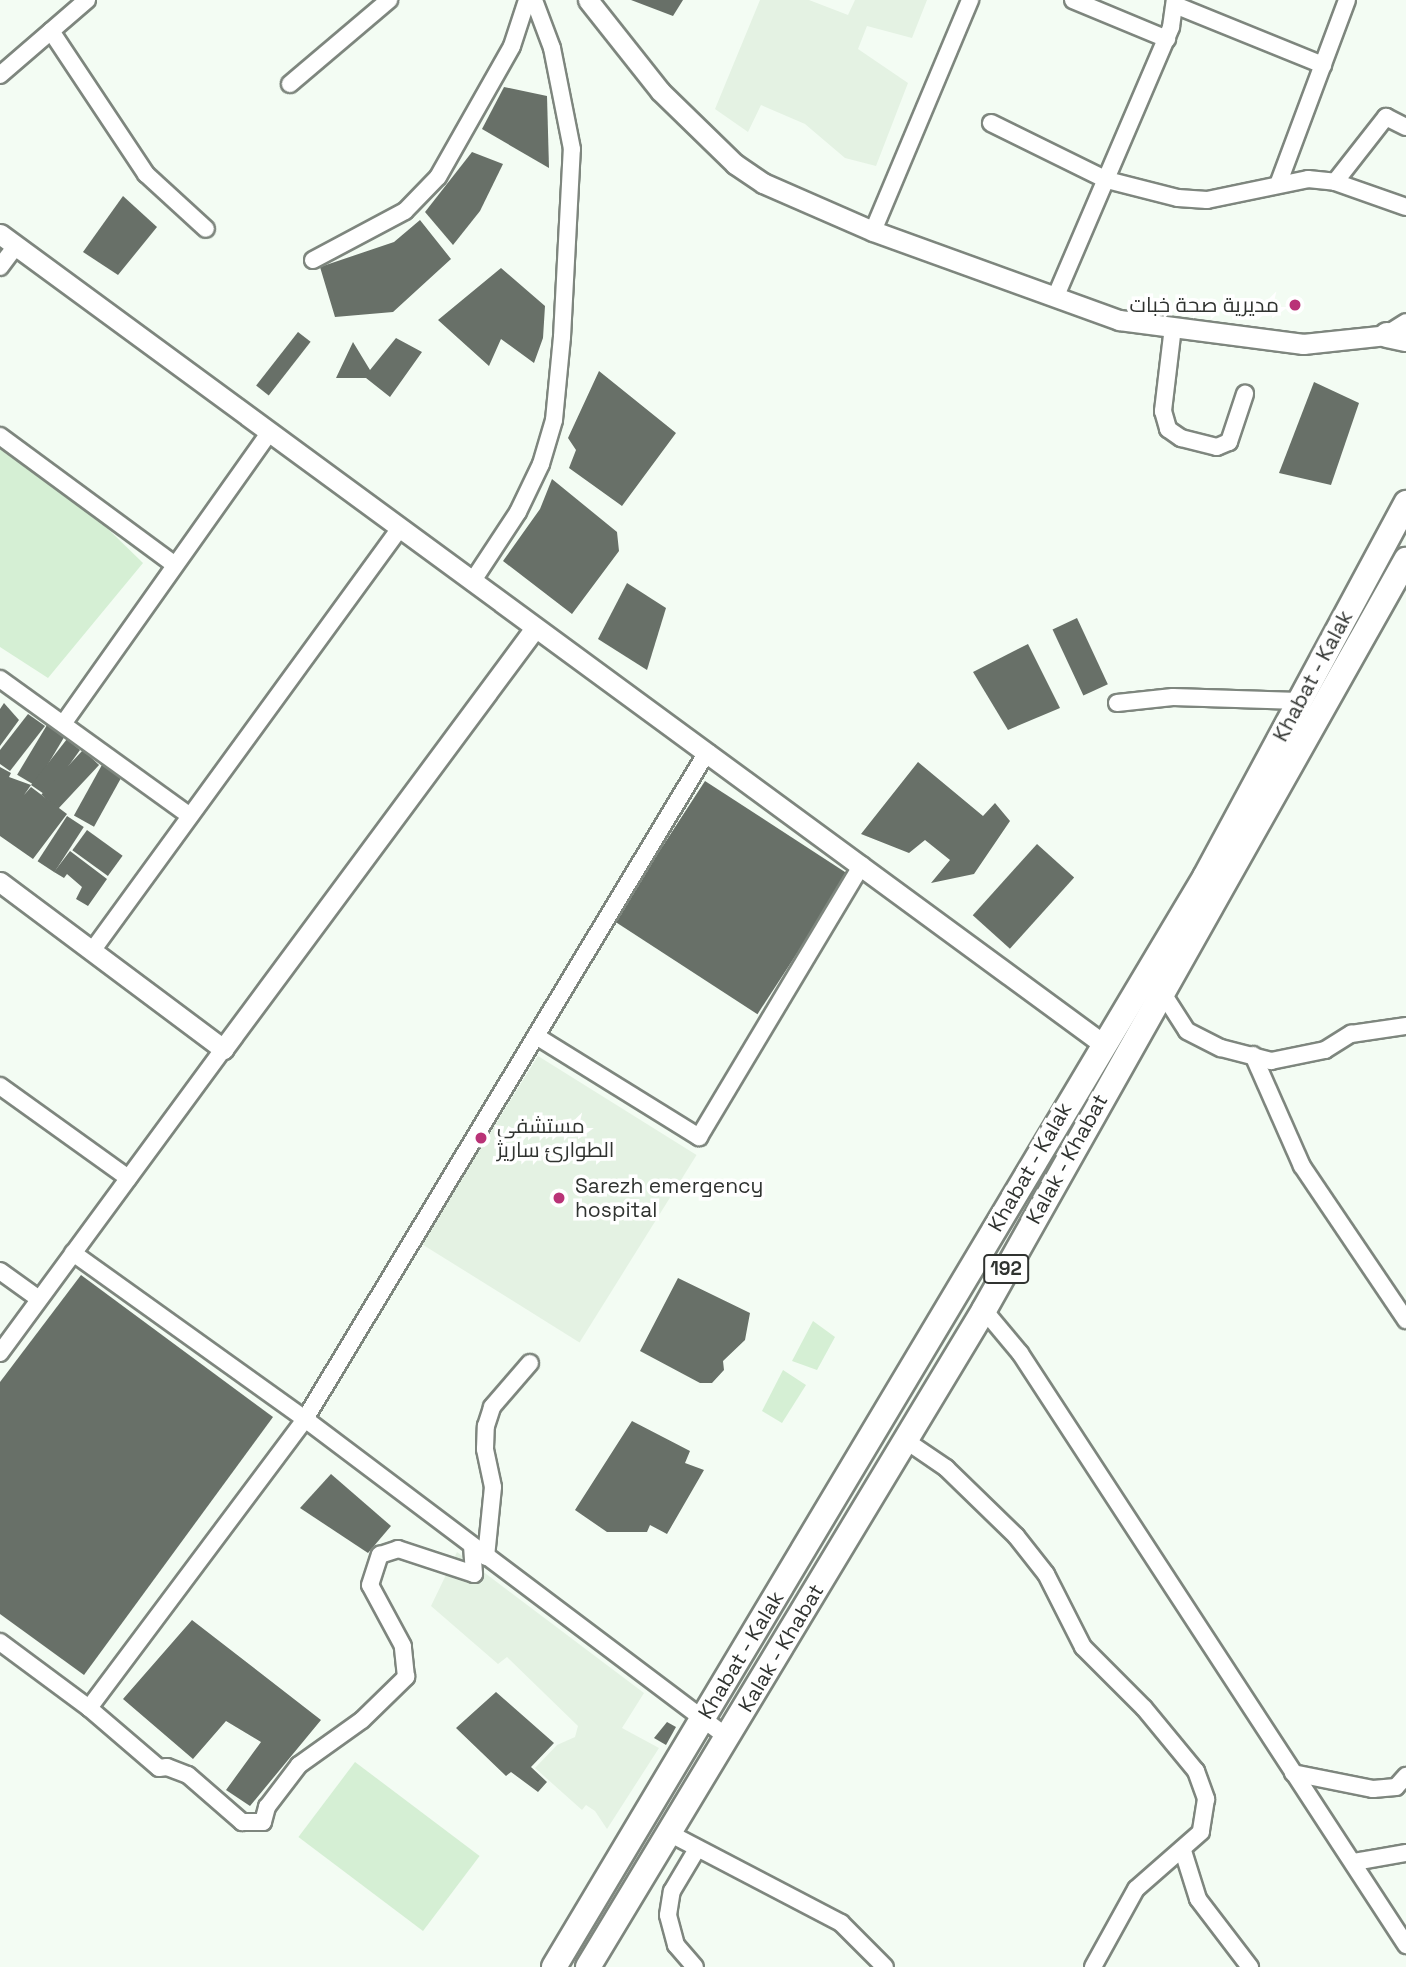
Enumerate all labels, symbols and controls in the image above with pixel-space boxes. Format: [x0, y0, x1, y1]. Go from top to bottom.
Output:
place label: مديرية صحة خبات [1130, 292, 1279, 318]
marker: مديرية صحة خبات [1285, 295, 1305, 315]
street label: Khabat - Kalak [1268, 606, 1358, 746]
street label: Kalak - Khabat [1021, 1089, 1113, 1229]
street label: Khabat - Kalak [983, 1097, 1077, 1237]
place label: مستشفى الطوارئ ساريژ [497, 1113, 614, 1163]
marker: مستشفى الطوارئ ساريژ [471, 1128, 491, 1148]
place label: Sarezh emergency hospital [575, 1173, 763, 1223]
marker: Sarezh emergency hospital [549, 1188, 569, 1208]
road number: 192 [982, 1254, 1030, 1284]
street label: Kalak - Khabat [733, 1579, 829, 1717]
street label: Khabat - Kalak [693, 1586, 789, 1724]

